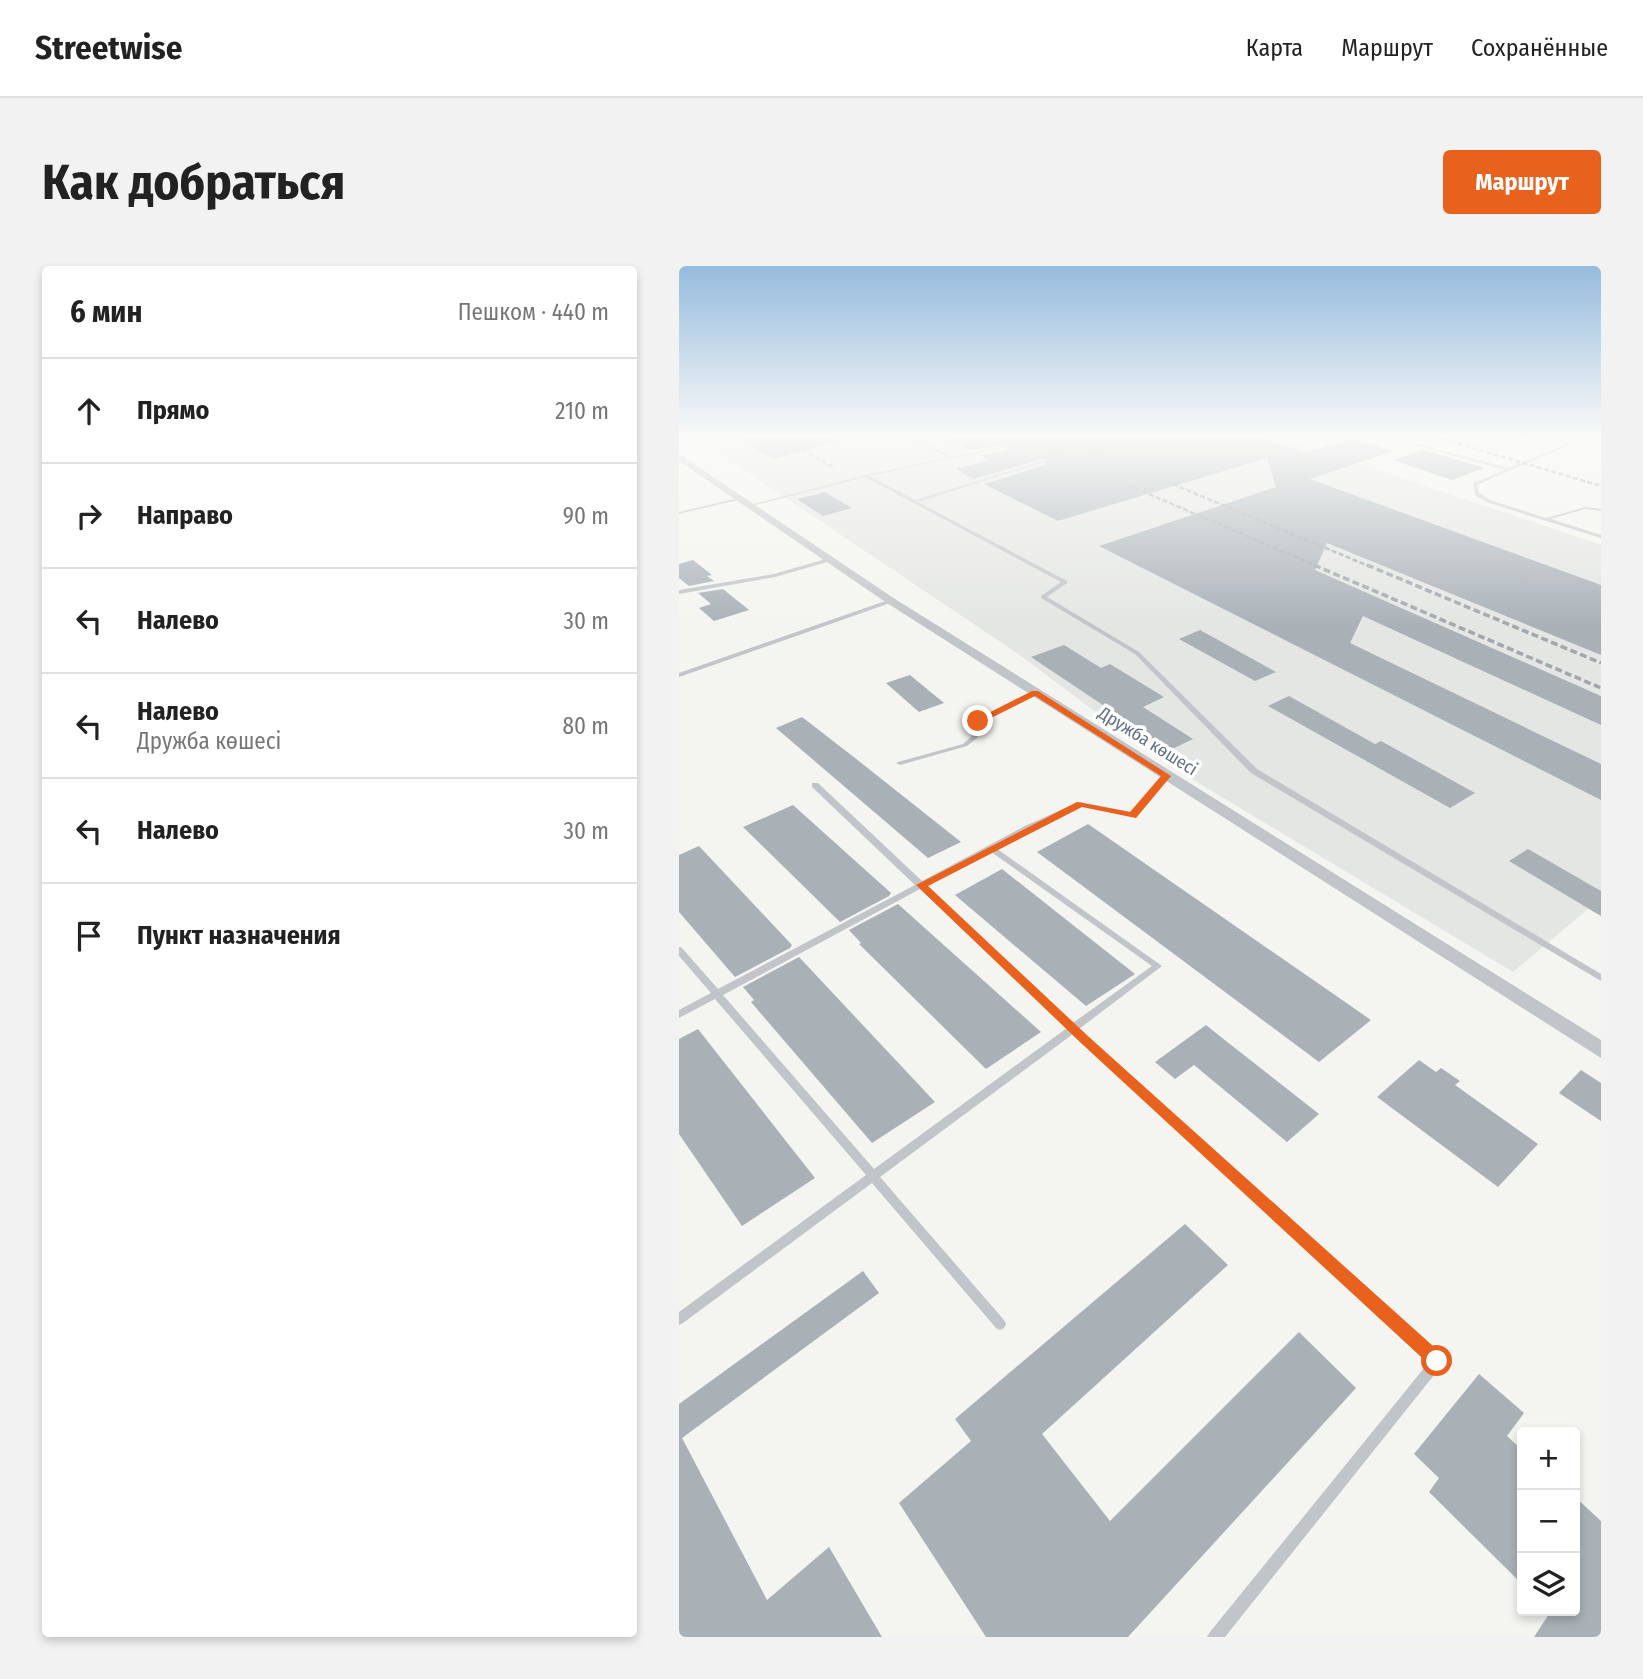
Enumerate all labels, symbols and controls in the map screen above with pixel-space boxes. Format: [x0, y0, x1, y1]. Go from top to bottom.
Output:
text: Streetwise [35, 28, 182, 68]
text: Карта [1246, 34, 1303, 62]
text: Маршрут [1341, 34, 1433, 62]
text: Сохранённые [1471, 34, 1608, 62]
button: Маршрут [1443, 150, 1601, 214]
text: Как добраться [42, 153, 345, 212]
text: 6 мин [70, 294, 142, 330]
text: Пешком · 440 m [458, 298, 609, 326]
icon: ahead [70, 392, 108, 430]
text: Прямо [137, 395, 209, 426]
text: 210 m [555, 397, 609, 425]
icon: right [70, 497, 108, 535]
text: Направо [137, 500, 233, 531]
text: 90 m [563, 502, 609, 530]
icon: left [70, 602, 108, 640]
text: Налево [137, 605, 219, 636]
text: 30 m [564, 607, 609, 635]
text: Налево [137, 696, 219, 727]
street label: Дружба көшесі [1093, 701, 1202, 780]
route end [962, 705, 993, 736]
icon: left [70, 707, 108, 745]
text: 80 m [562, 712, 609, 740]
text: Дружба көшесі [137, 727, 281, 755]
icon: left [70, 812, 108, 850]
text: Налево [137, 815, 219, 846]
text: 30 m [564, 817, 609, 845]
icon: arrive [70, 917, 108, 955]
text: Пункт назначения [137, 920, 341, 951]
route start [1421, 1345, 1452, 1376]
map controls [1517, 1427, 1580, 1616]
button: + [1517, 1427, 1580, 1490]
button: − [1517, 1490, 1580, 1553]
button: layers [1517, 1553, 1580, 1616]

